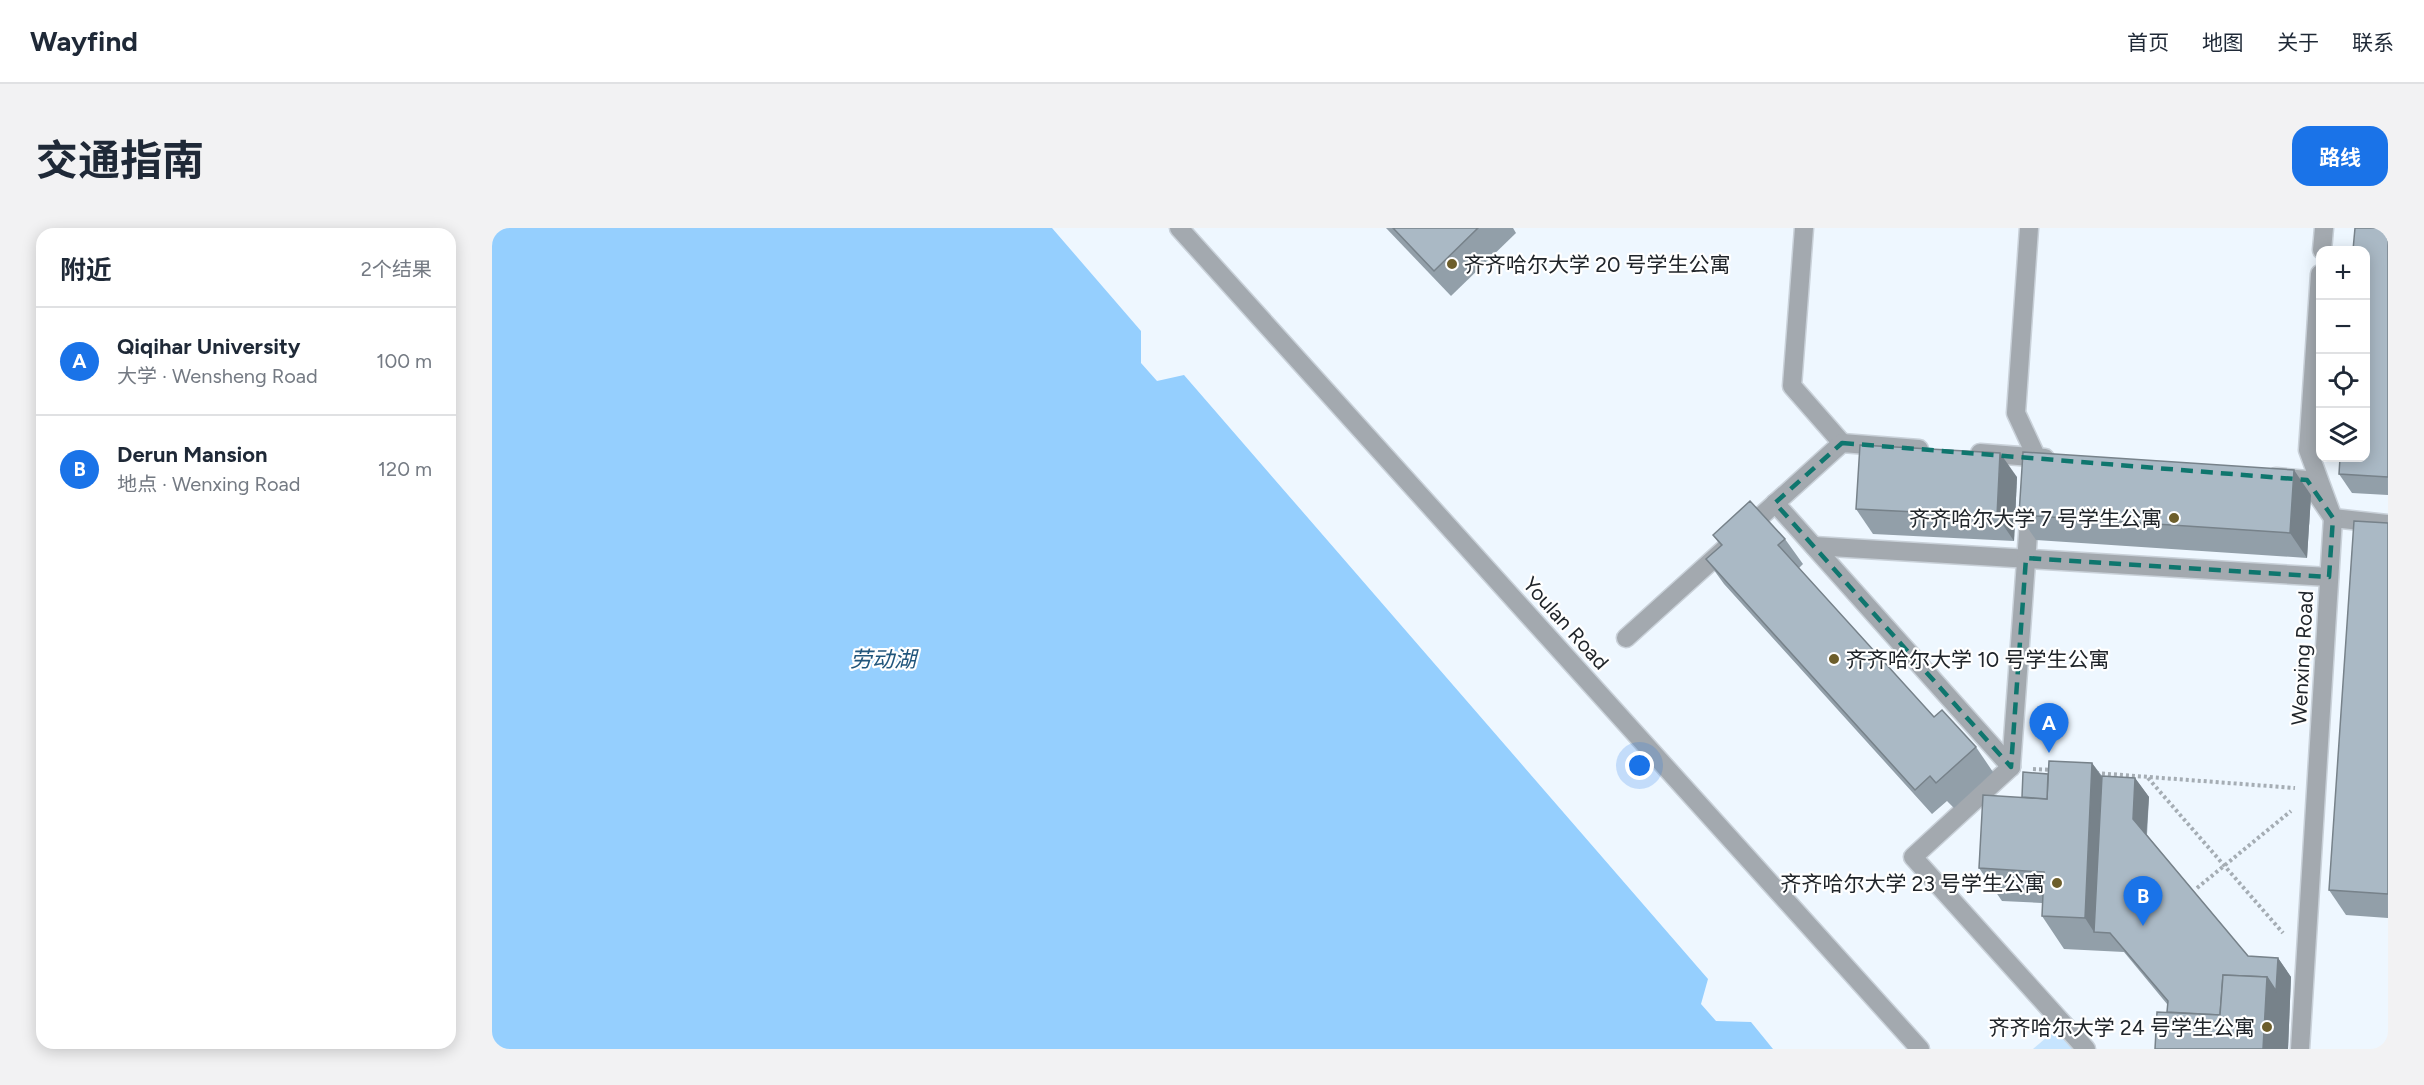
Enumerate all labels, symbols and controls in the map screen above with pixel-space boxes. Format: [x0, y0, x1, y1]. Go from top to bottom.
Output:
text: Wayfind [30, 24, 138, 58]
text: 首页 [2127, 30, 2169, 55]
text: 地图 [2202, 30, 2244, 55]
text: 关于 [2277, 30, 2319, 55]
text: 联系 [2352, 30, 2394, 55]
button: 路线 [2292, 126, 2388, 186]
text: 交通指南 [36, 135, 204, 186]
map controls [2316, 246, 2370, 462]
button: + [2316, 246, 2370, 300]
place label: 齐齐哈尔大学 20 号学生公寓 [1464, 252, 1731, 277]
text: 附近 [60, 254, 112, 286]
text: 2个结果 [361, 257, 432, 281]
marker: 齐齐哈尔大学 20 号学生公寓 [1445, 257, 1459, 271]
button: − [2316, 300, 2370, 354]
text: Qiqihar University [117, 333, 300, 360]
text: A [72, 349, 87, 373]
text: 100 m [376, 349, 432, 373]
button: locate [2316, 354, 2370, 408]
text: 大学 · Wensheng Road [117, 364, 318, 388]
button: layers [2316, 408, 2370, 462]
text: Derun Mansion [117, 441, 268, 468]
text: B [73, 457, 86, 481]
text: 120 m [378, 457, 432, 481]
text: 地点 · Wenxing Road [117, 472, 300, 496]
place label: 齐齐哈尔大学 7 号学生公寓 [1909, 506, 2162, 531]
marker: 齐齐哈尔大学 7 号学生公寓 [2167, 511, 2181, 525]
street label: Youlan Road [1518, 572, 1614, 674]
street label: Wenxing Road [2286, 590, 2318, 726]
water label: 劳动湖 [850, 646, 919, 673]
place label: 齐齐哈尔大学 10 号学生公寓 [1846, 647, 2110, 672]
marker: 齐齐哈尔大学 10 号学生公寓 [1827, 652, 1841, 666]
pin: A [2030, 704, 2068, 753]
your location [1625, 751, 1654, 780]
place label: 齐齐哈尔大学 23 号学生公寓 [1780, 871, 2045, 896]
marker: 齐齐哈尔大学 23 号学生公寓 [2050, 876, 2064, 890]
pin: B [2124, 876, 2162, 926]
place label: 齐齐哈尔大学 24 号学生公寓 [1989, 1015, 2255, 1040]
marker: 齐齐哈尔大学 24 号学生公寓 [2260, 1020, 2274, 1034]

